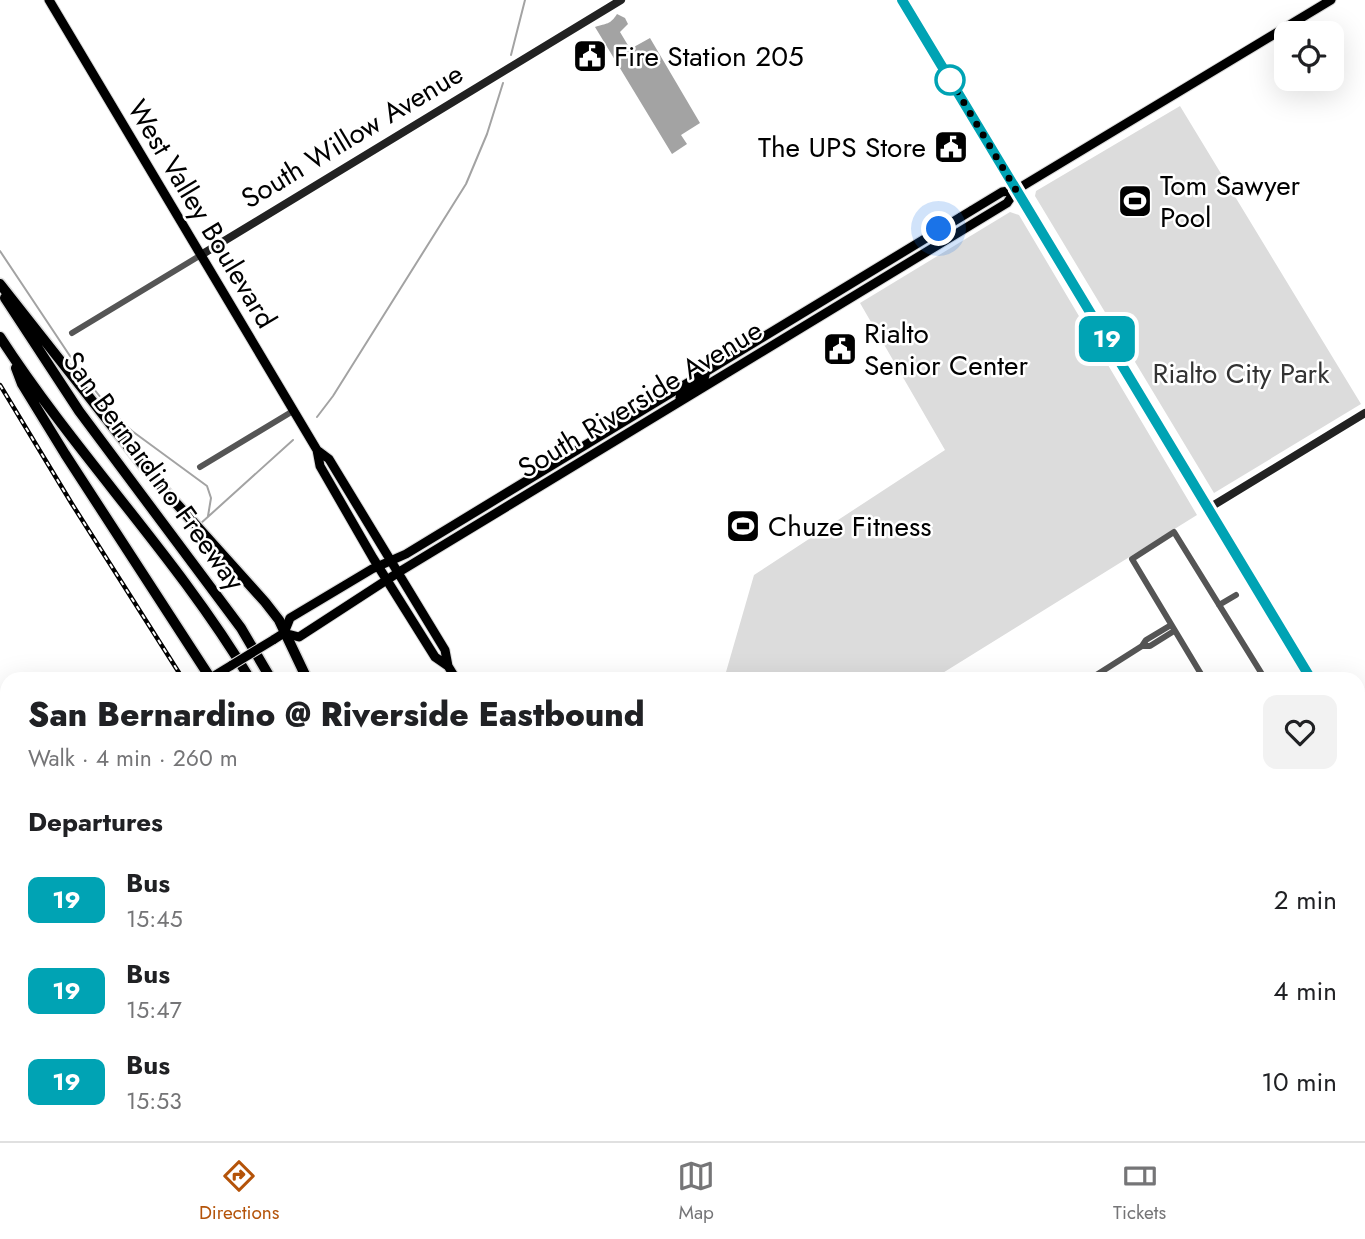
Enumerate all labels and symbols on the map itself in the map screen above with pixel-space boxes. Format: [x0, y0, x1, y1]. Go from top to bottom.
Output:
place label: Fire Station 205 [614, 36, 804, 77]
public building icon: Fire Station 205 [571, 37, 609, 75]
street label: South Willow Avenue [233, 53, 471, 219]
unlabelled marker [935, 65, 965, 95]
street label: West Valley Boulevard [117, 92, 287, 336]
place label: The UPS Store [758, 127, 926, 168]
public building icon: The UPS Store [932, 128, 970, 166]
place label: Tom Sawyer Pool [1160, 165, 1301, 238]
sports icon: Tom Sawyer Pool [1116, 182, 1154, 220]
your location [921, 211, 956, 246]
street label: South Riverside Avenue [510, 310, 770, 488]
place label: Rialto Senior Center [864, 313, 1028, 386]
line badge: 19 [1076, 316, 1138, 362]
public building icon: Rialto Senior Center [821, 330, 859, 368]
street label: San Bernardino Freeway [53, 343, 255, 600]
park label: Rialto City Park [1152, 353, 1330, 394]
place label: Chuze Fitness [768, 506, 932, 547]
sports icon: Chuze Fitness [724, 507, 762, 545]

